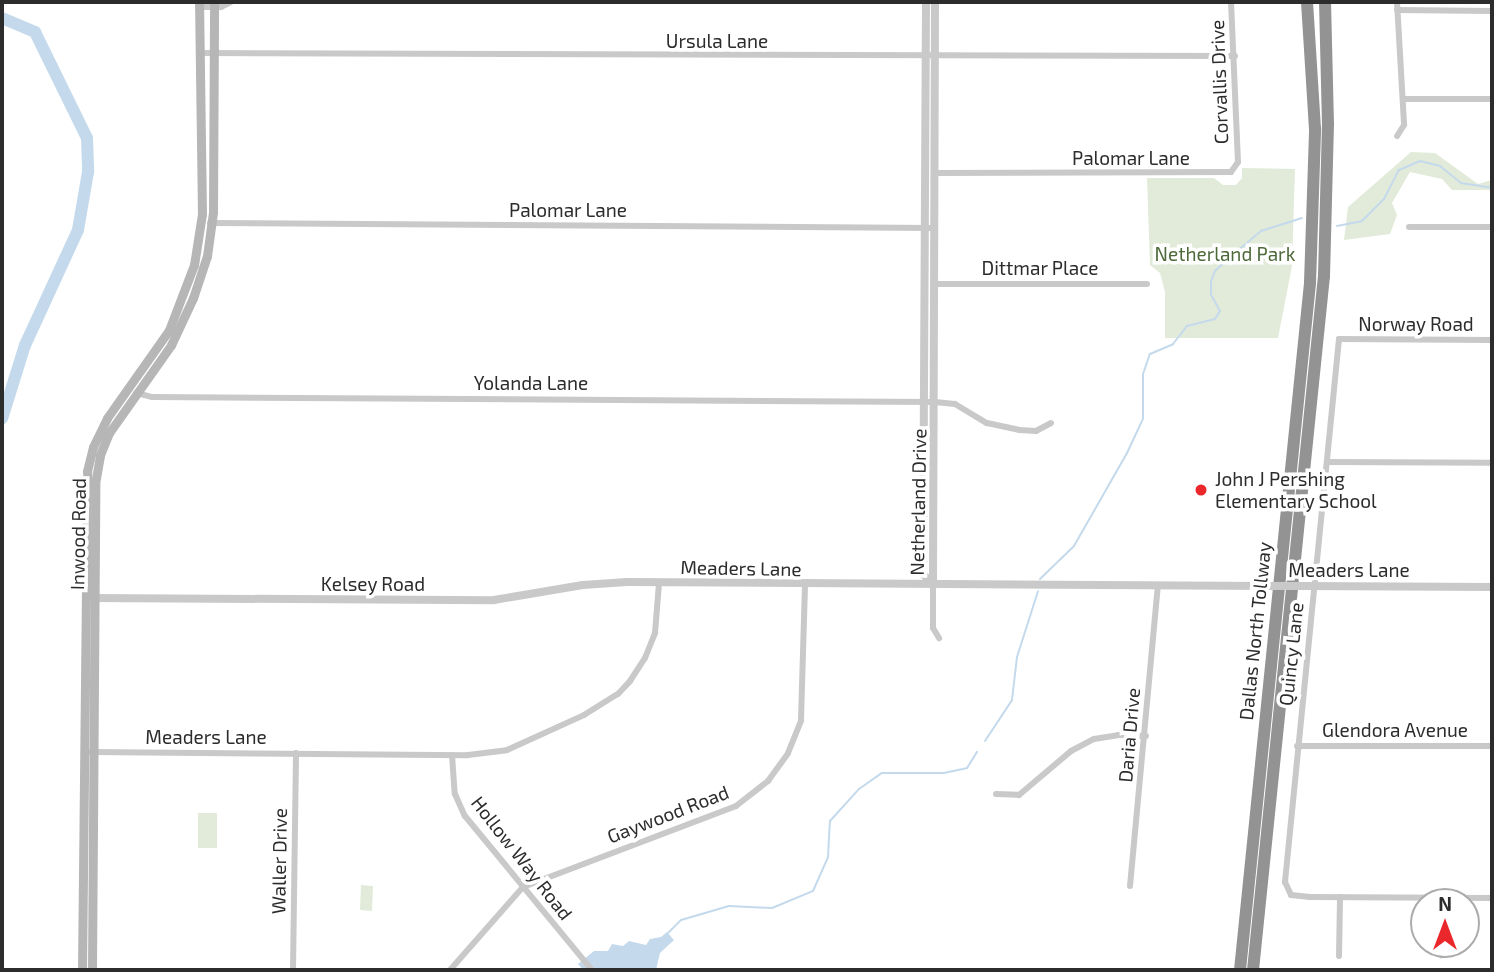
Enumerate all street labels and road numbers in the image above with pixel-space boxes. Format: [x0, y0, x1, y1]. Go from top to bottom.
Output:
street label: Corvallis Drive [1205, 19, 1233, 145]
street label: Ursula Lane [666, 30, 768, 52]
street label: Palomar Lane [1072, 147, 1190, 169]
street label: Palomar Lane [509, 199, 627, 221]
street label: Dittmar Place [981, 257, 1099, 279]
street label: Norway Road [1358, 313, 1474, 335]
street label: Yolanda Lane [474, 372, 588, 394]
street label: Netherland Drive [905, 428, 931, 576]
street label: Inwood Road [66, 478, 90, 590]
street label: Dallas North Tollway [1234, 540, 1276, 722]
street label: Meaders Lane [680, 556, 802, 580]
street label: Meaders Lane [1288, 559, 1410, 581]
street label: Kelsey Road [321, 573, 425, 595]
street label: Quincy Lane [1274, 601, 1308, 707]
street label: Daria Drive [1113, 687, 1145, 783]
street label: Glendora Avenue [1322, 719, 1468, 741]
street label: Meaders Lane [145, 726, 267, 748]
street label: Gaywood Road [604, 780, 732, 848]
street label: Hollow Way Road [466, 791, 578, 925]
street label: Waller Drive [267, 807, 291, 915]

